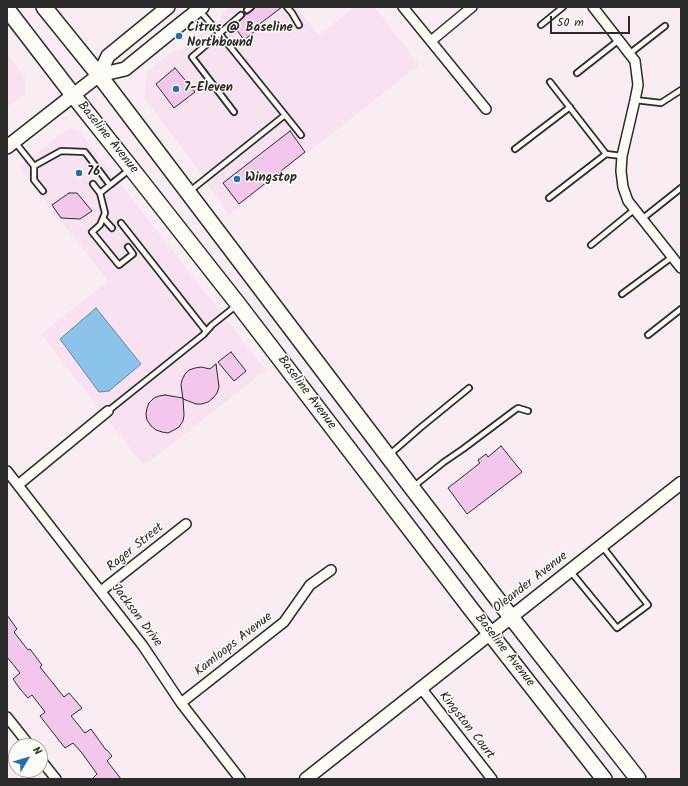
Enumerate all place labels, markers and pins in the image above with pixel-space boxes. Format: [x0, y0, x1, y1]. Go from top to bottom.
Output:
place label: Citrus @ Baseline Northbound [187, 21, 293, 52]
marker: Citrus @ Baseline Northbound [174, 31, 184, 41]
place label: 7-Eleven [184, 81, 233, 97]
marker: 7-Eleven [171, 84, 181, 94]
place label: 76 [87, 165, 100, 181]
marker: 76 [74, 168, 84, 178]
place label: Wingstop [245, 171, 297, 187]
marker: Wingstop [232, 174, 242, 184]

